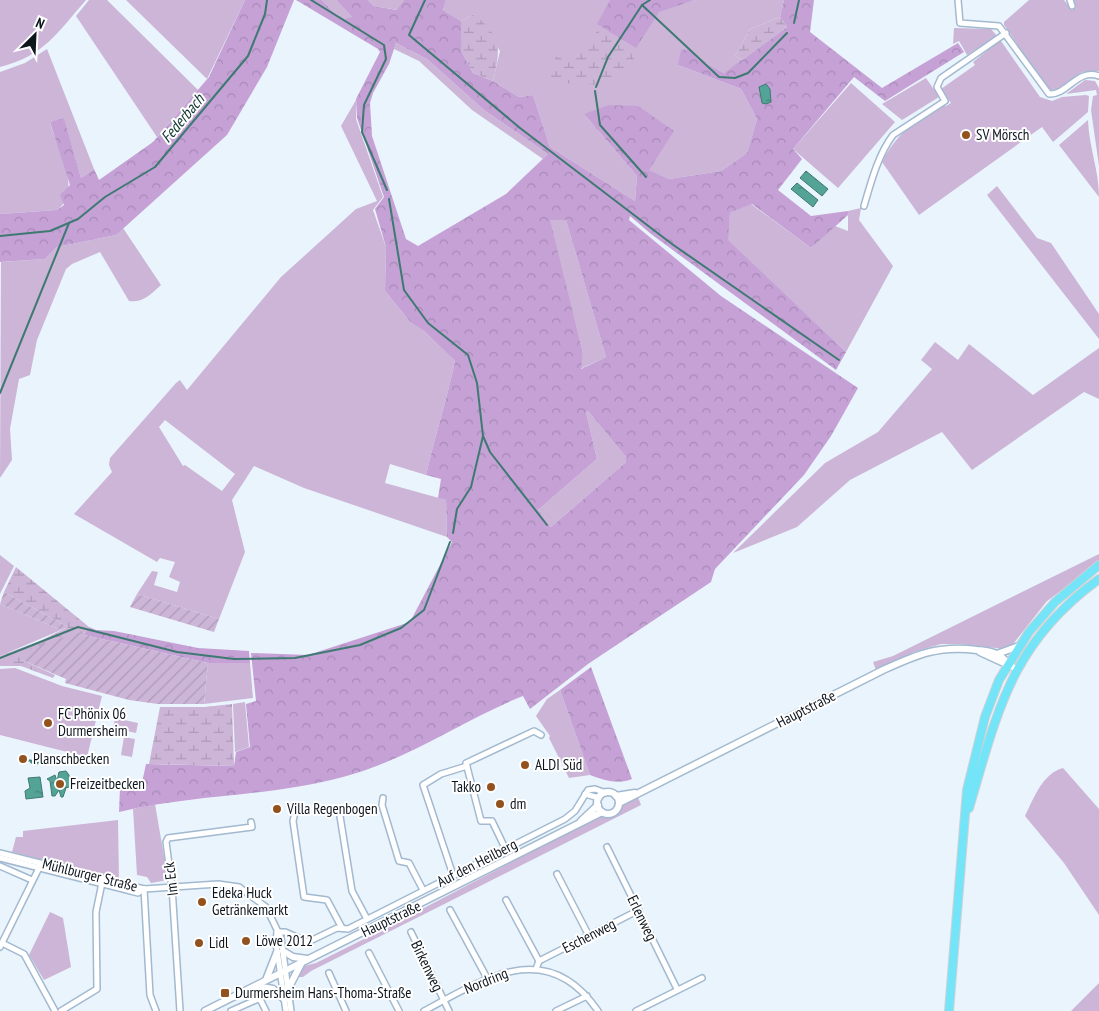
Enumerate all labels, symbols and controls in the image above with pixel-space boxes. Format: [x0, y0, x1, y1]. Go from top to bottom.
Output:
north arrow [10, 10, 60, 60]
text: N [33, 13, 47, 33]
water label: Federbach [156, 89, 209, 146]
place label: SV Mörsch [976, 125, 1029, 144]
marker: SV Mörsch [960, 129, 972, 141]
street label: Hauptstraße [773, 686, 839, 732]
place label: FC Phönix 06 Durmersheim [58, 704, 127, 740]
marker: FC Phönix 06 Durmersheim [42, 717, 54, 729]
place label: Planschbecken [33, 749, 109, 768]
marker: Planschbecken [17, 753, 29, 765]
place label: ALDI Süd [535, 755, 582, 774]
marker: ALDI Süd [519, 759, 531, 771]
place label: Freizeitbecken [70, 774, 145, 793]
place label: Takko [452, 777, 481, 796]
marker: Freizeitbecken [54, 778, 66, 790]
marker: Takko [485, 781, 497, 793]
place label: dm [510, 794, 526, 813]
marker: dm [494, 798, 506, 810]
place label: Villa Regenbogen [286, 799, 378, 818]
marker: Villa Regenbogen [271, 803, 283, 815]
street label: Auf den Heilberg [434, 834, 520, 891]
street label: Mühlburger Straße [41, 854, 140, 896]
street label: Im Eck [159, 861, 182, 897]
place label: Edeka Huck Getränkemarkt [212, 883, 288, 919]
street label: Erlenweg [623, 892, 662, 944]
marker: Edeka Huck Getränkemarkt [196, 896, 208, 908]
street label: Hauptstraße [358, 896, 424, 941]
street label: Eschenweg [559, 914, 619, 957]
place label: Löwe 2012 [256, 931, 313, 950]
place label: Lidl [209, 933, 229, 952]
marker: Löwe 2012 [240, 935, 252, 947]
marker: Lidl [193, 937, 205, 949]
street label: Birkenweg [407, 937, 448, 994]
street label: Nordring [461, 963, 511, 998]
place label: Durmersheim Hans-Thoma-Straße [235, 983, 412, 1002]
marker: Durmersheim Hans-Thoma-Straße [219, 987, 231, 999]

